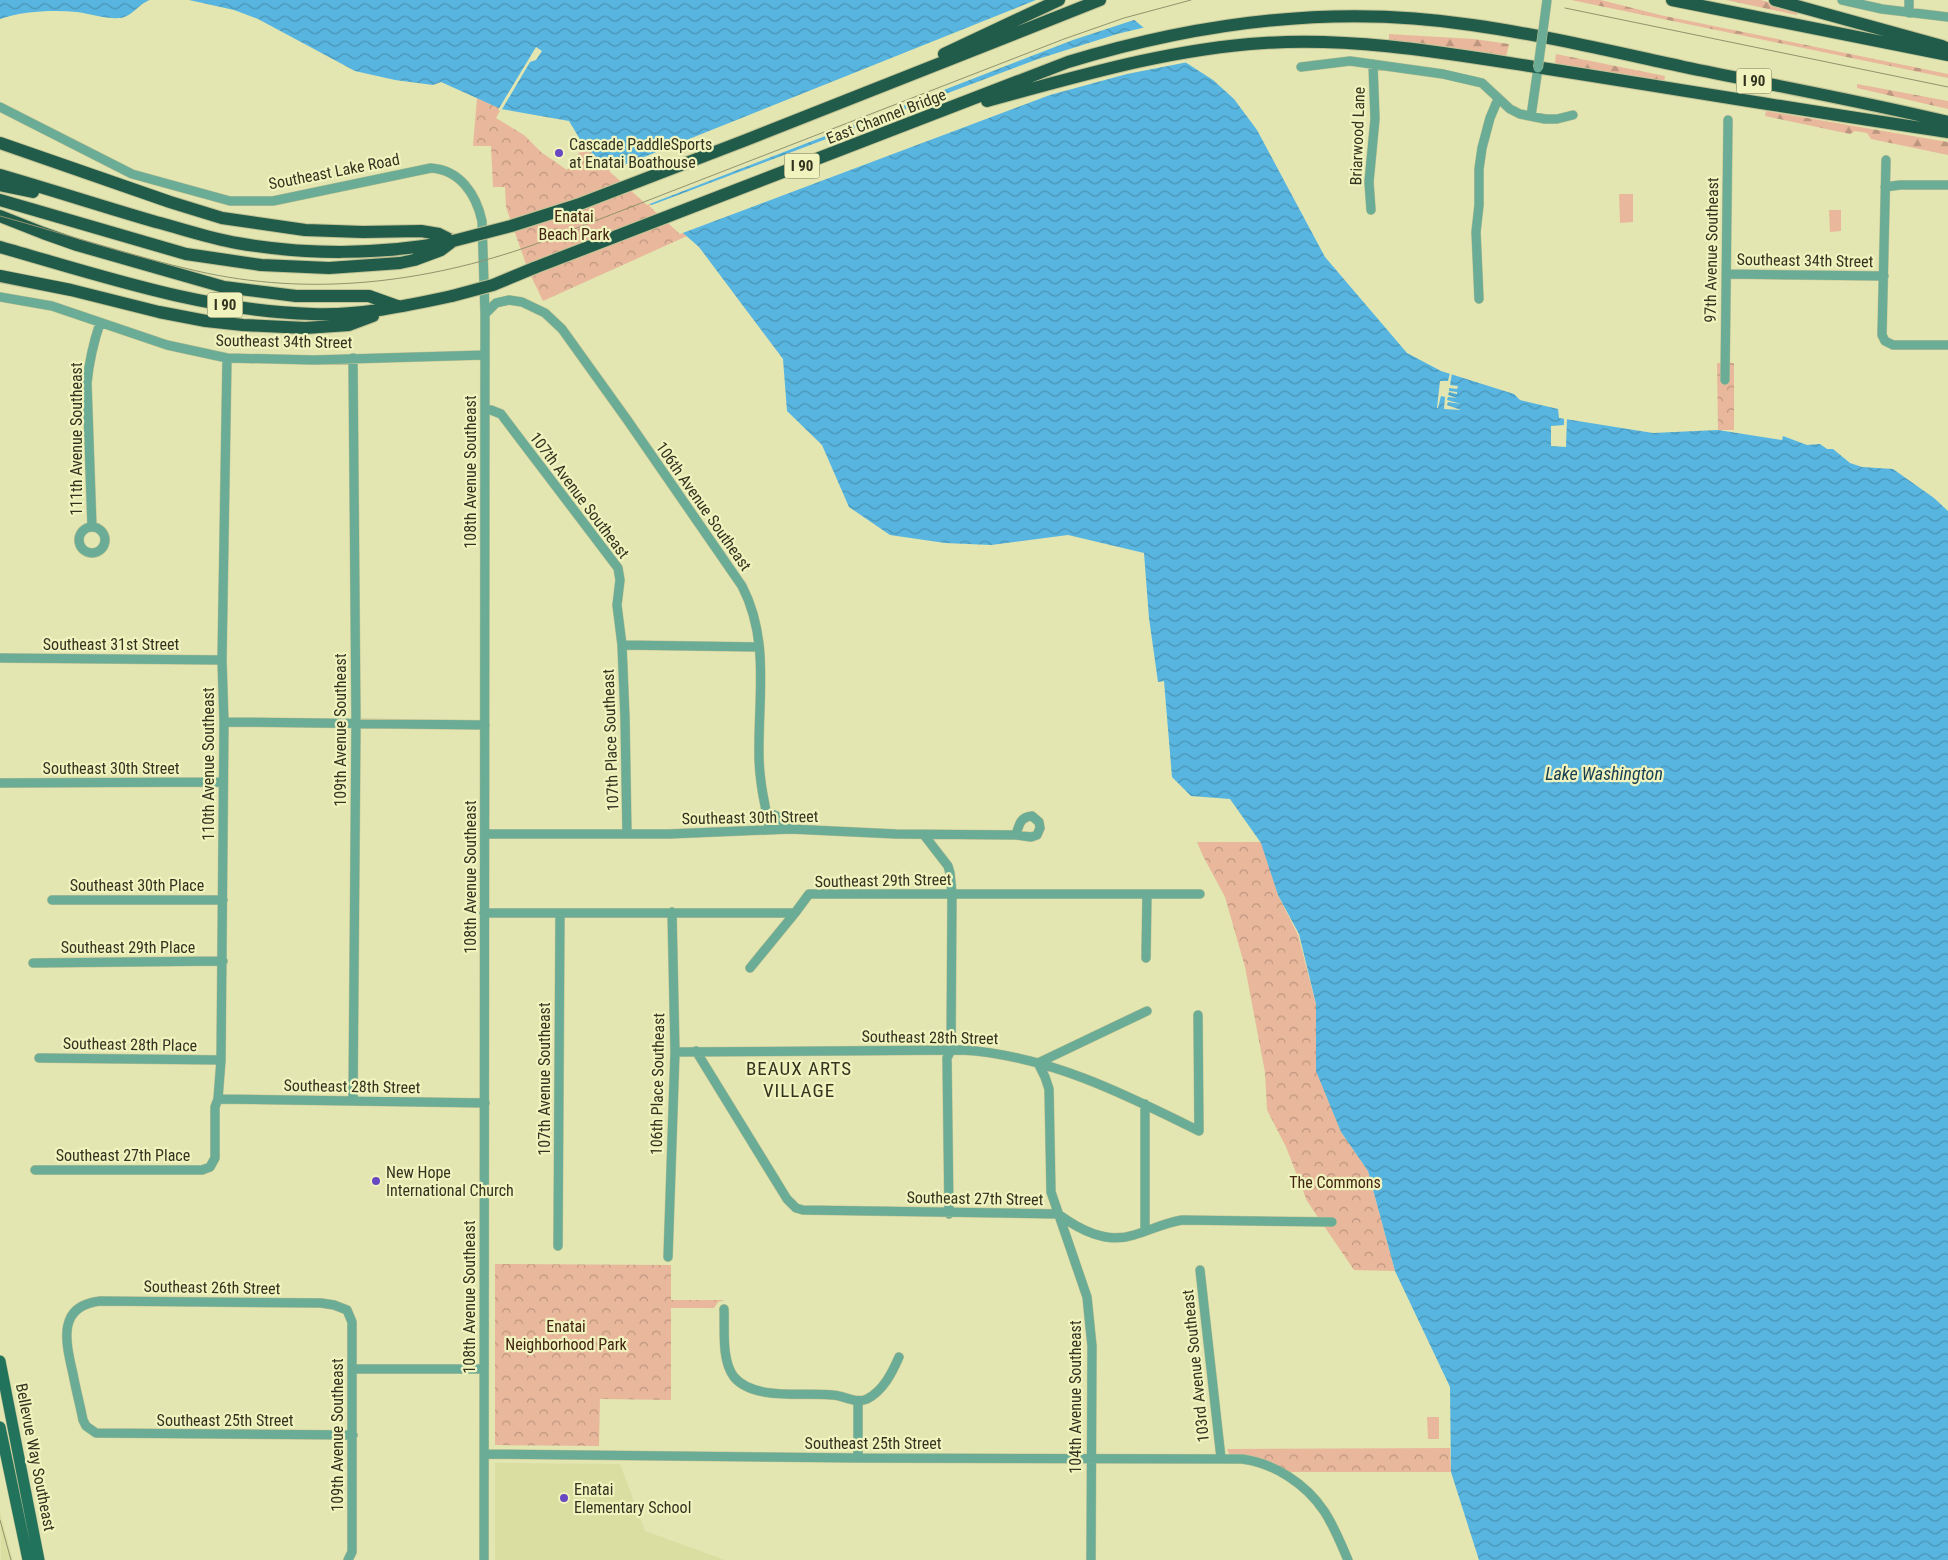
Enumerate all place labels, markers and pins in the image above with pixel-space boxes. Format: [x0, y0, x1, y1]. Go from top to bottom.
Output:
place label: Cascade PaddleSports at Enatai Boathouse [569, 135, 712, 172]
marker: Cascade PaddleSports at Enatai Boathouse [553, 147, 565, 159]
place label: New Hope International Church [386, 1163, 514, 1200]
marker: New Hope International Church [370, 1175, 382, 1187]
place label: Enatai Elementary School [574, 1480, 691, 1517]
marker: Enatai Elementary School [558, 1492, 570, 1504]

